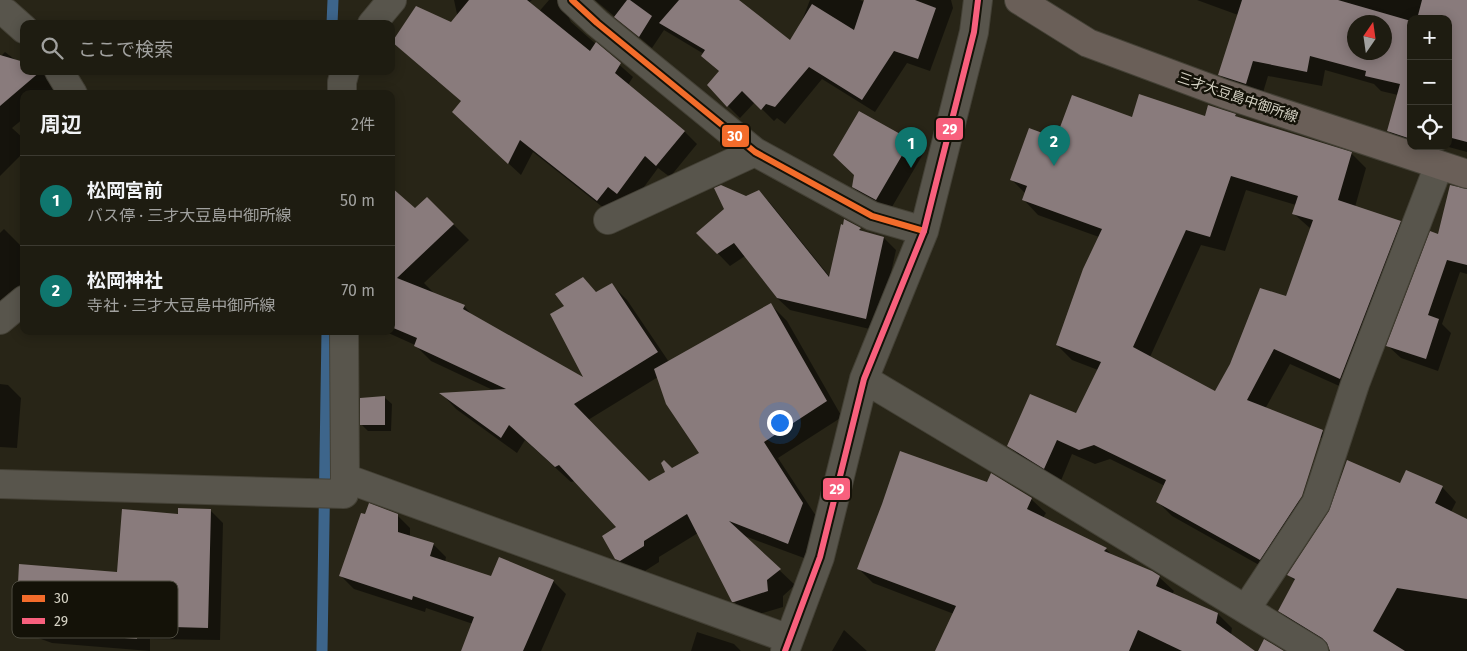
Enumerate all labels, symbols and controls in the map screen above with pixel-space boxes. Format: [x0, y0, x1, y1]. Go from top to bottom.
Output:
north arrow [1347, 15, 1392, 60]
map controls [1407, 15, 1452, 150]
button: + [1407, 15, 1452, 60]
search box [20, 20, 395, 75]
icon: search [38, 34, 66, 62]
text: ここで検索 [78, 38, 173, 61]
button: − [1407, 60, 1452, 105]
street label: 三才大豆島中御所線 [1176, 69, 1300, 126]
button: locate [1407, 105, 1452, 150]
text: 周辺 [40, 112, 82, 138]
text: 2件 [351, 115, 375, 134]
line badge: 29 [935, 117, 964, 141]
text: 29 [943, 121, 958, 138]
line badge: 30 [721, 124, 750, 148]
pin: 2 [1038, 125, 1070, 166]
pin: 1 [895, 127, 927, 168]
text: 30 [726, 128, 743, 145]
text: 松岡宮前 [87, 179, 163, 202]
text: 1 [52, 191, 60, 210]
text: 50 m [340, 191, 375, 210]
text: バス停 · 三才大豆島中御所線 [87, 206, 291, 225]
text: 松岡神社 [87, 269, 163, 292]
text: 2 [52, 281, 60, 300]
text: 70 m [341, 281, 375, 300]
text: 寺社 · 三才大豆島中御所線 [87, 296, 275, 315]
your location [767, 410, 793, 436]
line badge: 29 [822, 477, 851, 501]
text: 29 [830, 481, 845, 498]
legend [12, 581, 178, 638]
text: 30 [54, 590, 69, 607]
text: 29 [54, 613, 68, 630]

